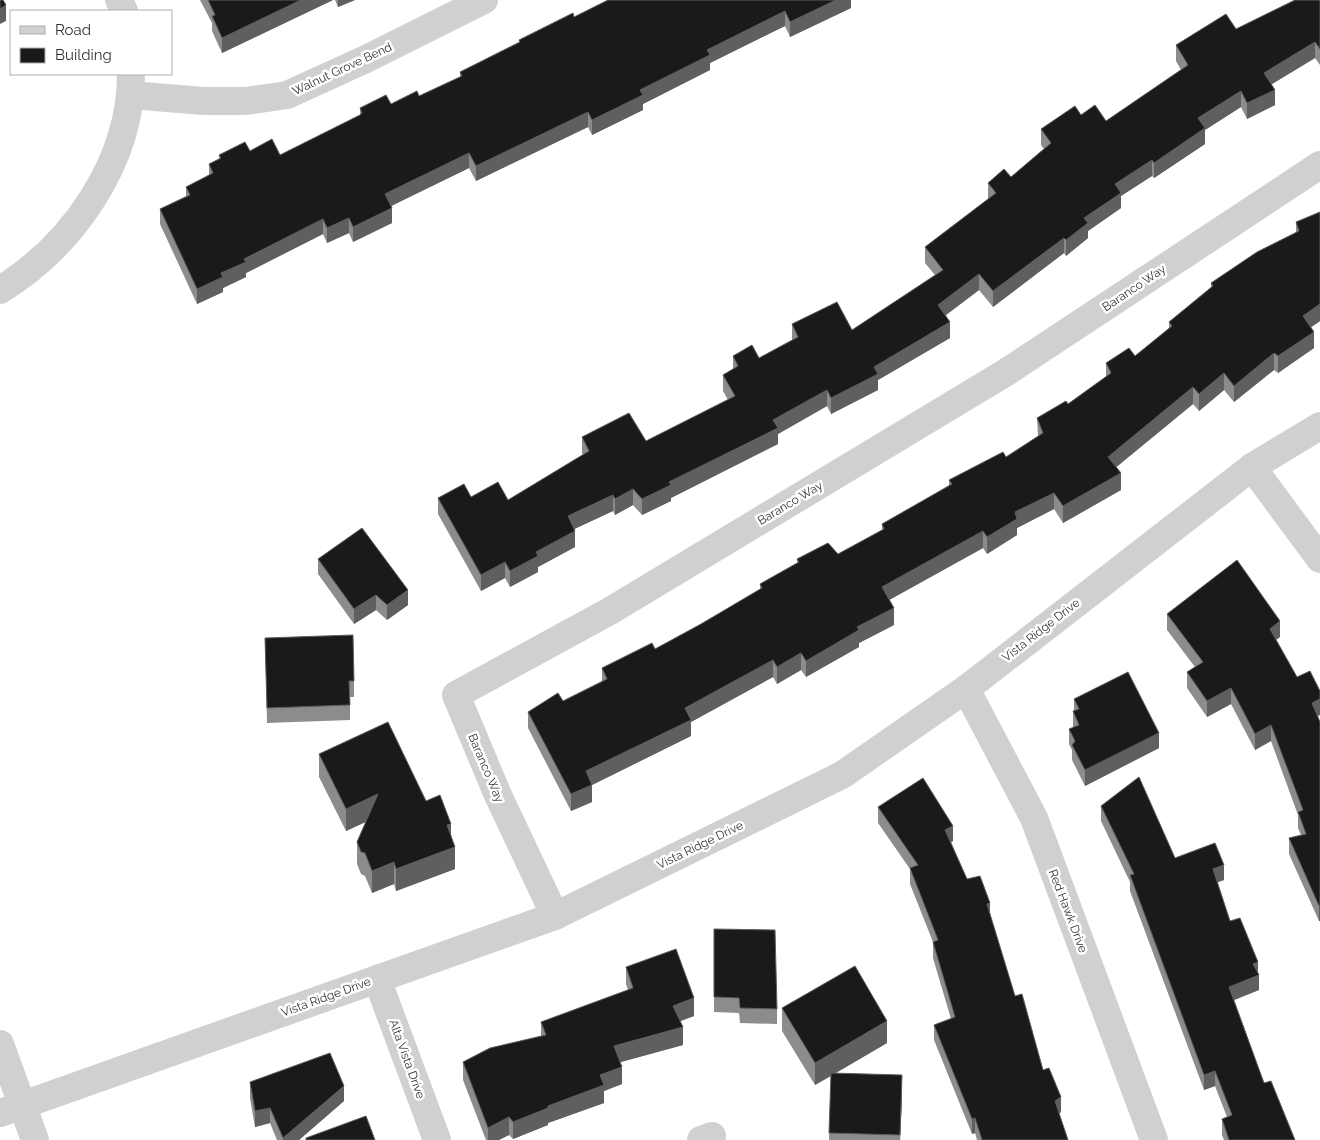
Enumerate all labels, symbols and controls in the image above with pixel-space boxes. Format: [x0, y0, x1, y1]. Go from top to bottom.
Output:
legend [10, 10, 172, 75]
text: Road [55, 21, 91, 39]
street label: Walnut Grove Bend [290, 40, 394, 98]
text: Building [55, 46, 112, 64]
street label: Baranco Way [1100, 261, 1169, 314]
street label: Baranco Way [755, 478, 825, 528]
street label: Vista Ridge Drive [1000, 595, 1082, 665]
street label: Baranco Way [465, 732, 507, 805]
street label: Vista Ridge Drive [655, 818, 745, 872]
street label: Red Hawk Drive [1046, 867, 1090, 955]
street label: Vista Ridge Drive [279, 974, 373, 1020]
street label: Alta Vista Drive [386, 1017, 428, 1101]

